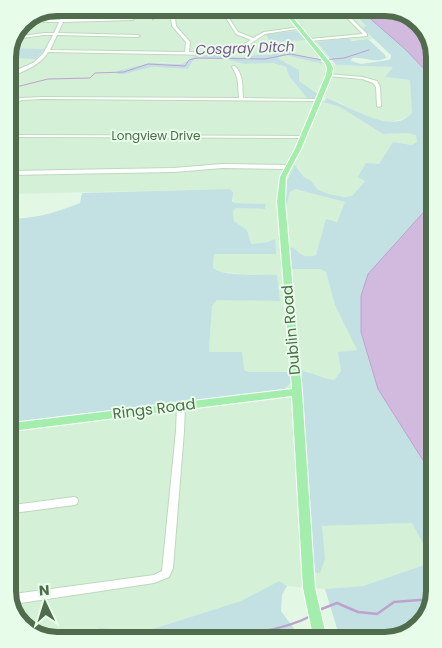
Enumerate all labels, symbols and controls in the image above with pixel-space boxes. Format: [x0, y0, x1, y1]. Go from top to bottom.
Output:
water label: Cosgray Ditch [195, 36, 295, 60]
street label: Longview Drive [112, 127, 200, 144]
street label: Dublin Road [276, 284, 305, 376]
street label: Rings Road [111, 393, 197, 424]
north arrow [20, 578, 70, 628]
text: N [38, 580, 50, 600]

